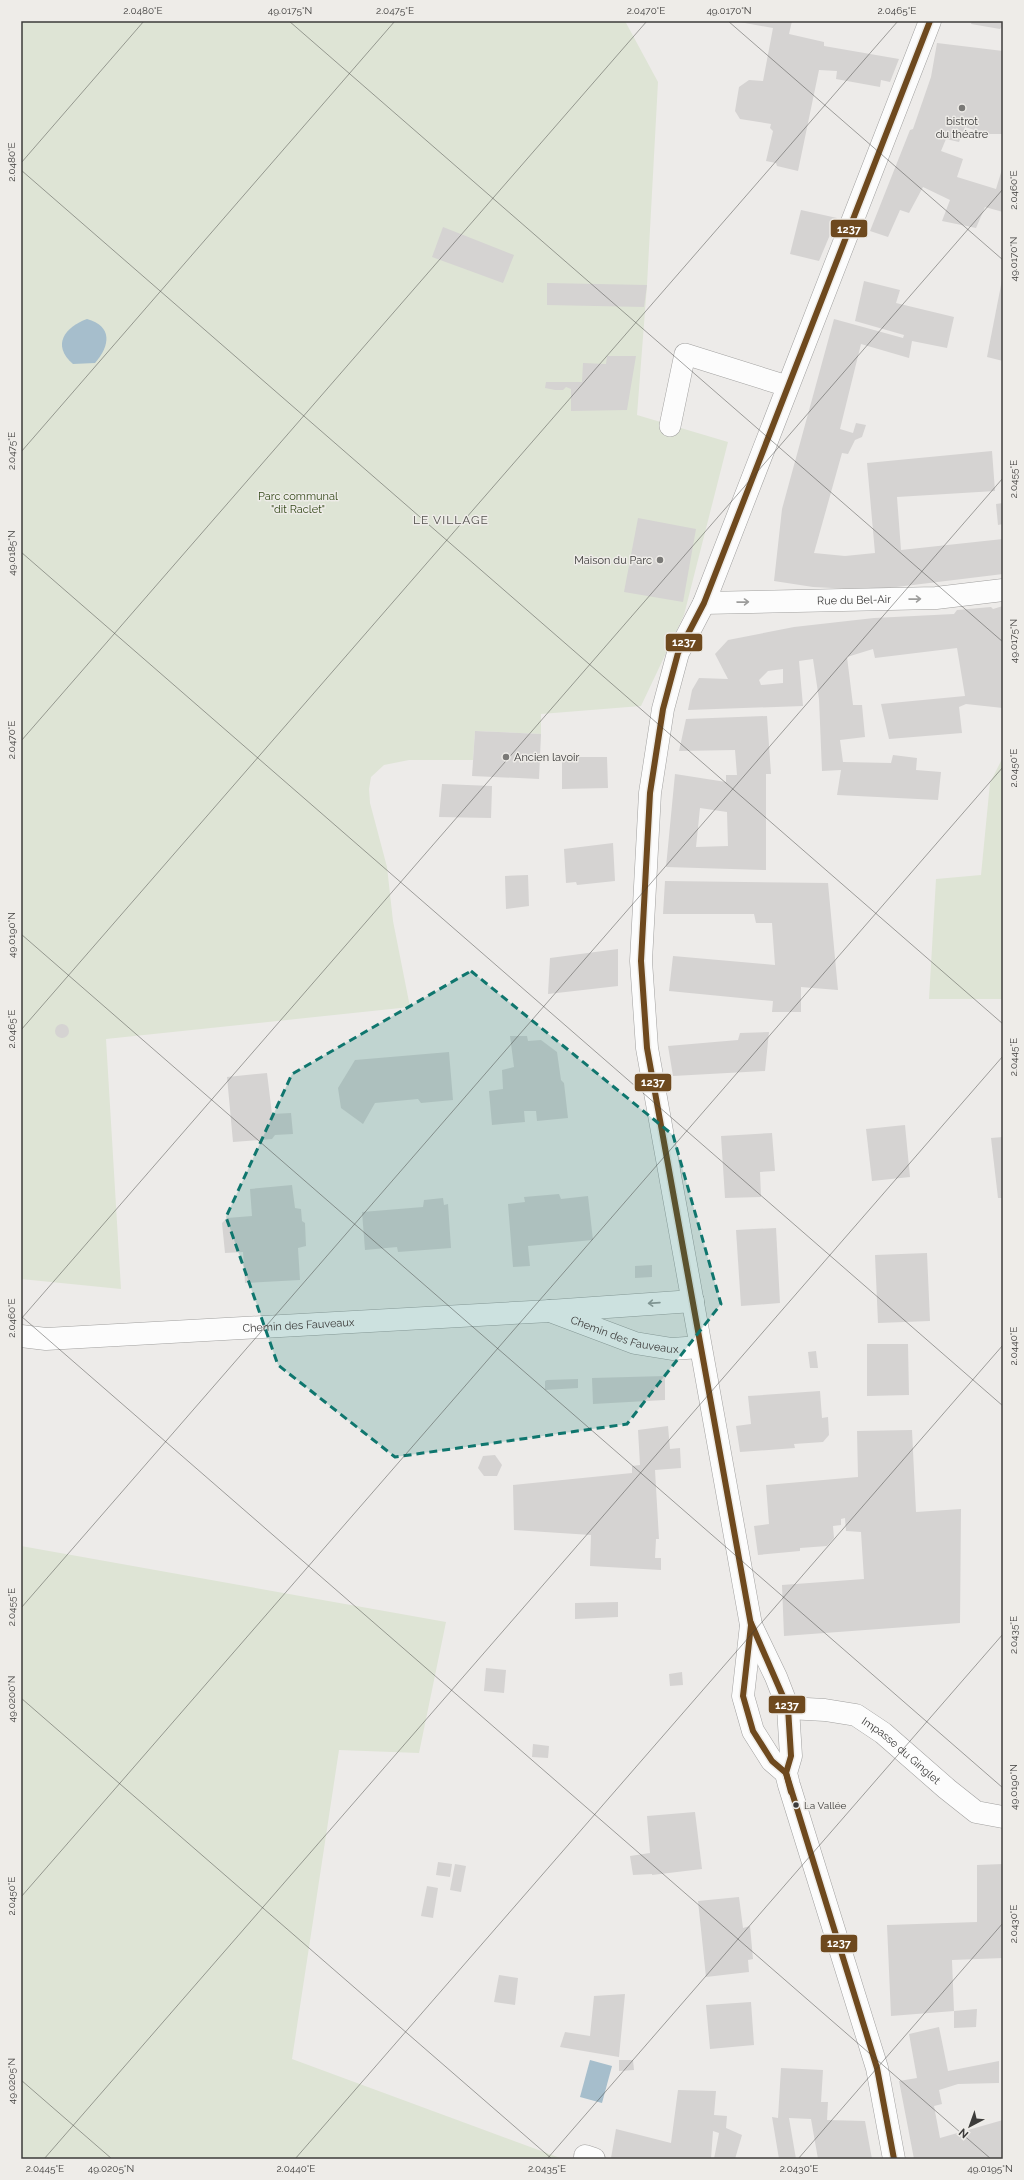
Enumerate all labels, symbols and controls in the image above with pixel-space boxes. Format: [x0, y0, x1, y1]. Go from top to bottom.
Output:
text: 2.0480°E [123, 5, 163, 16]
text: 49.0175°N [268, 5, 312, 16]
text: 2.0475°E [376, 5, 414, 16]
text: 2.0470°E [627, 5, 665, 16]
text: 49.0170°N [706, 5, 752, 16]
text: 2.0465°E [878, 5, 916, 16]
marker: bistrot du théatre [957, 103, 967, 113]
place label: bistrot du théatre [936, 115, 989, 141]
text: 2.0480°E [6, 142, 17, 182]
text: 2.0460°E [1008, 170, 1019, 210]
line badge: 1237 [830, 219, 868, 238]
text: 1237 [837, 223, 862, 236]
text: 49.0170°N [1008, 236, 1019, 282]
text: 2.0475°E [6, 432, 17, 470]
text: 2.0455°E [1008, 460, 1019, 498]
park label: Parc communal "dit Raclet" [258, 490, 338, 516]
district label: LE VILLAGE [413, 513, 489, 527]
text: 49.0185°N [6, 530, 17, 576]
place label: Maison du Parc [574, 554, 652, 567]
marker: Maison du Parc [655, 555, 665, 565]
street label: Rue du Bel-Air [817, 593, 891, 608]
one-way arrow [908, 595, 921, 603]
one-way arrow [736, 598, 749, 606]
text: 49.0175°N [1008, 619, 1019, 663]
line badge: 1237 [665, 633, 703, 652]
text: 1237 [672, 636, 697, 649]
text: 2.0470°E [6, 721, 17, 759]
text: 2.0450°E [1008, 749, 1019, 787]
place label: Ancien lavoir [514, 751, 579, 764]
marker: Ancien lavoir [501, 752, 511, 762]
text: 49.0190°N [6, 912, 17, 958]
text: 2.0465°E [6, 1010, 17, 1048]
text: 2.0445°E [1008, 1038, 1019, 1076]
line badge: 1237 [634, 1073, 672, 1092]
text: 1237 [641, 1076, 666, 1089]
text: 2.0460°E [6, 1298, 17, 1338]
one-way arrow [648, 1300, 661, 1307]
street label: Chemin des Fauveaux [569, 1313, 679, 1356]
street label: Chemin des Fauveaux [242, 1316, 355, 1335]
text: 2.0440°E [1008, 1327, 1019, 1365]
text: 2.0455°E [6, 1588, 17, 1626]
text: 2.0435°E [1008, 1616, 1019, 1654]
text: 49.0200°N [6, 1676, 17, 1722]
line badge: 1237 [768, 1695, 806, 1714]
text: 1237 [775, 1699, 800, 1712]
street label: Impasse du Ginglet [859, 1715, 943, 1787]
text: 49.0190°N [1008, 1764, 1019, 1810]
marker: La Vallée [791, 1800, 801, 1810]
place label: La Vallée [804, 1800, 847, 1811]
text: 2.0450°E [6, 1877, 17, 1915]
text: 2.0430°E [1008, 1905, 1019, 1943]
line badge: 1237 [820, 1934, 858, 1953]
text: 1237 [827, 1937, 852, 1950]
text: 49.0205°N [6, 2058, 17, 2104]
north arrow [950, 2106, 990, 2146]
text: N [956, 2126, 971, 2141]
text: 2.0445°E [26, 2163, 64, 2174]
text: 49.0205°N [88, 2163, 134, 2174]
text: 2.0440°E [277, 2163, 315, 2174]
text: 2.0435°E [528, 2163, 566, 2174]
text: 2.0430°E [780, 2163, 818, 2174]
text: 49.0195°N [967, 2163, 1013, 2174]

